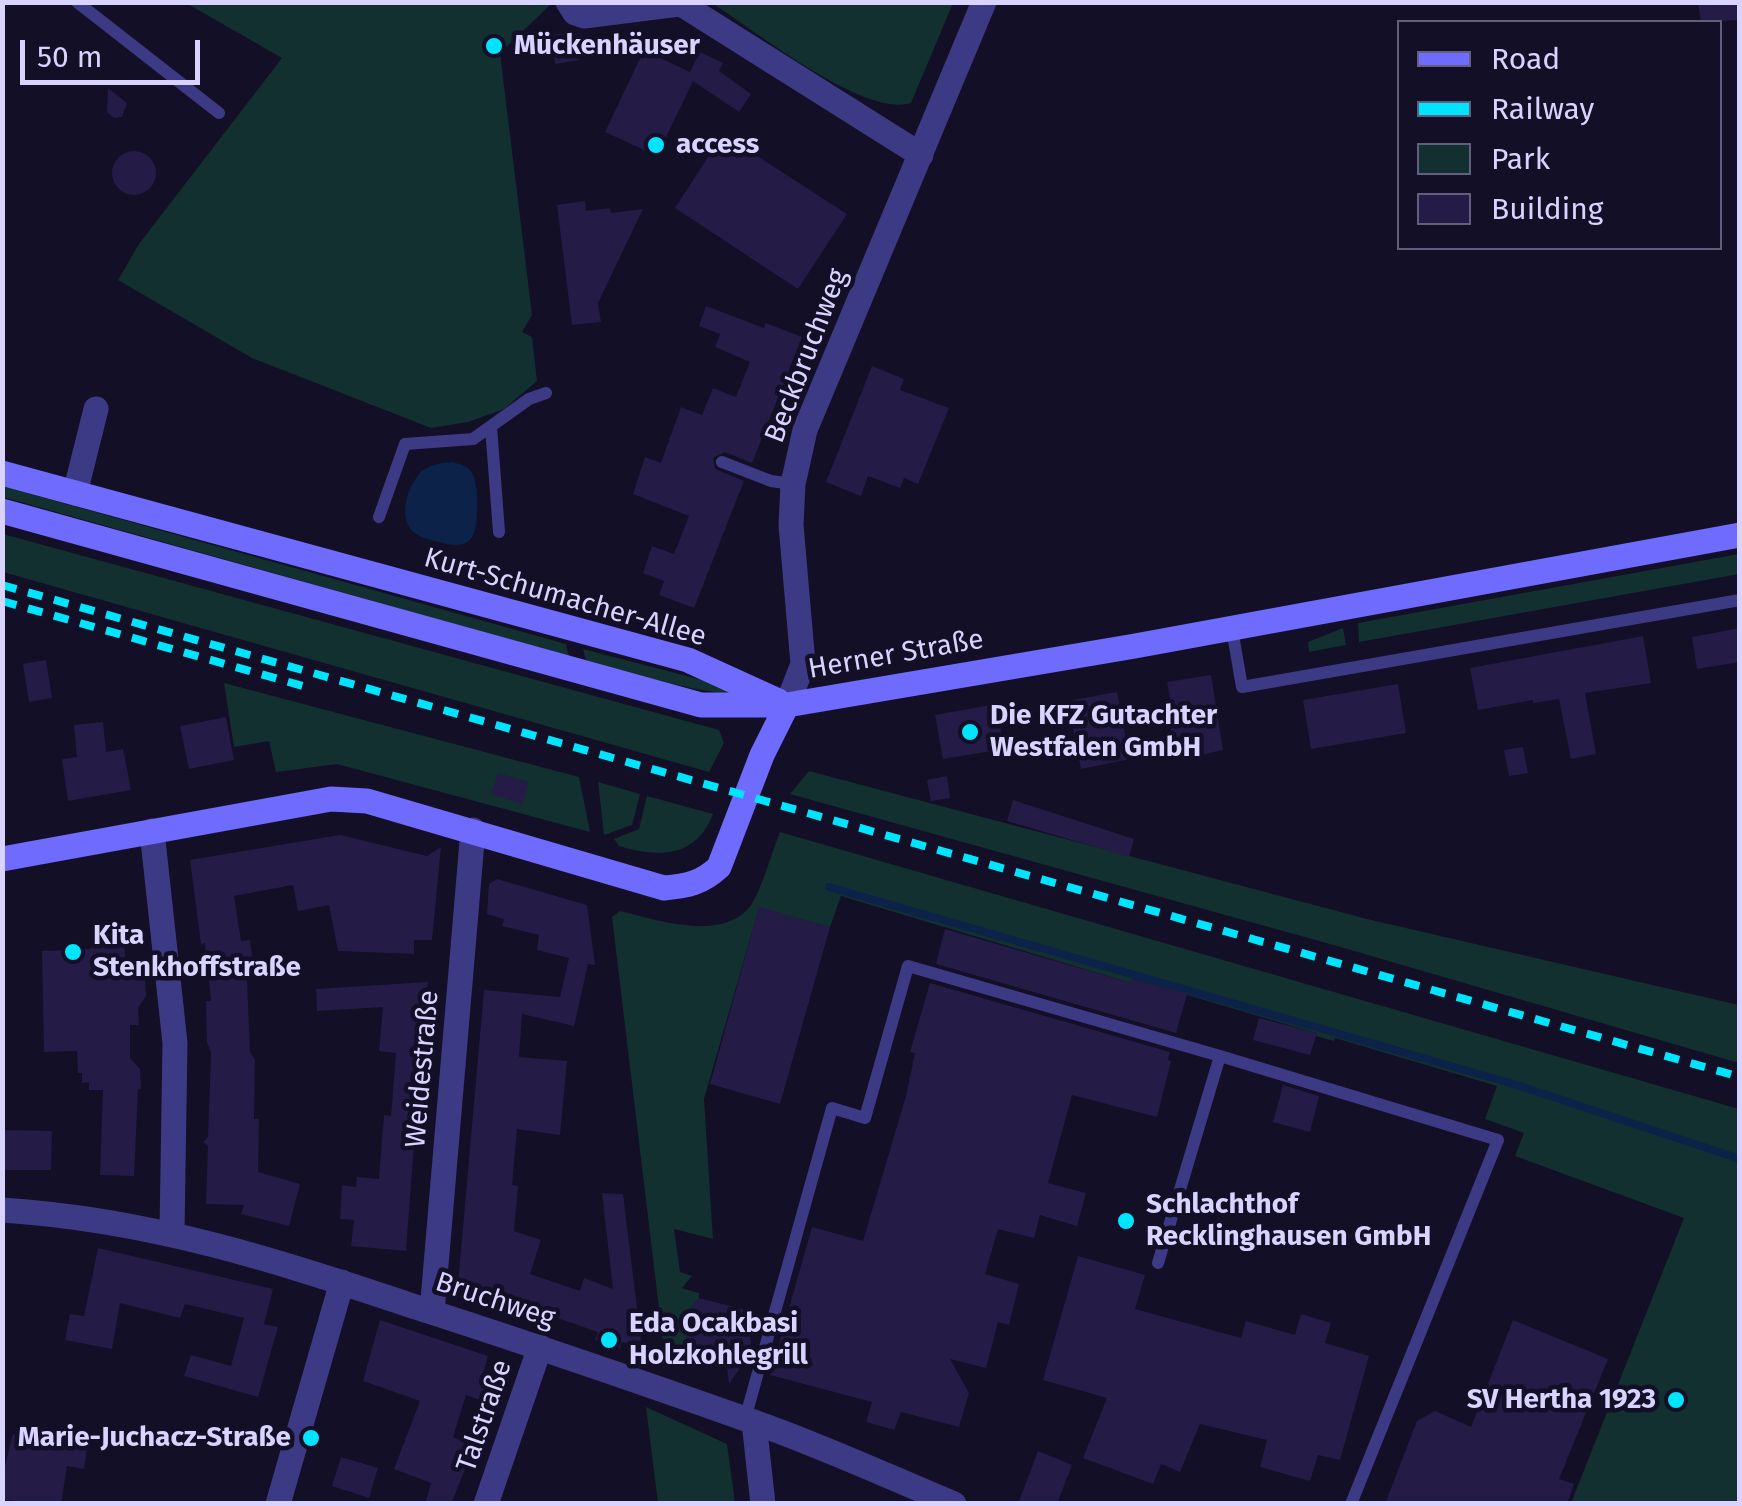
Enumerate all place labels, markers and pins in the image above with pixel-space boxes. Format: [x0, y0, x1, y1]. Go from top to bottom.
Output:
place label: Mückenhäuser [514, 29, 700, 63]
marker: Mückenhäuser [483, 35, 505, 57]
place label: access [676, 128, 759, 162]
marker: access [645, 134, 667, 156]
place label: Die KFZ Gutachter Westfalen GmbH [990, 699, 1217, 765]
marker: Die KFZ Gutachter Westfalen GmbH [959, 721, 981, 743]
place label: Kita Stenkhoffstraße [93, 919, 301, 985]
marker: Kita Stenkhoffstraße [62, 941, 84, 963]
place label: Schlachthof Recklinghausen GmbH [1146, 1188, 1431, 1254]
marker: Schlachthof Recklinghausen GmbH [1115, 1210, 1137, 1232]
place label: Eda Ocakbasi Holzkohlegrill [629, 1307, 808, 1373]
marker: Eda Ocakbasi Holzkohlegrill [598, 1329, 620, 1351]
place label: SV Hertha 1923 [1467, 1383, 1656, 1417]
marker: SV Hertha 1923 [1665, 1389, 1687, 1411]
place label: Marie-Juchacz-Straße [18, 1421, 291, 1455]
marker: Marie-Juchacz-Straße [300, 1427, 322, 1449]

